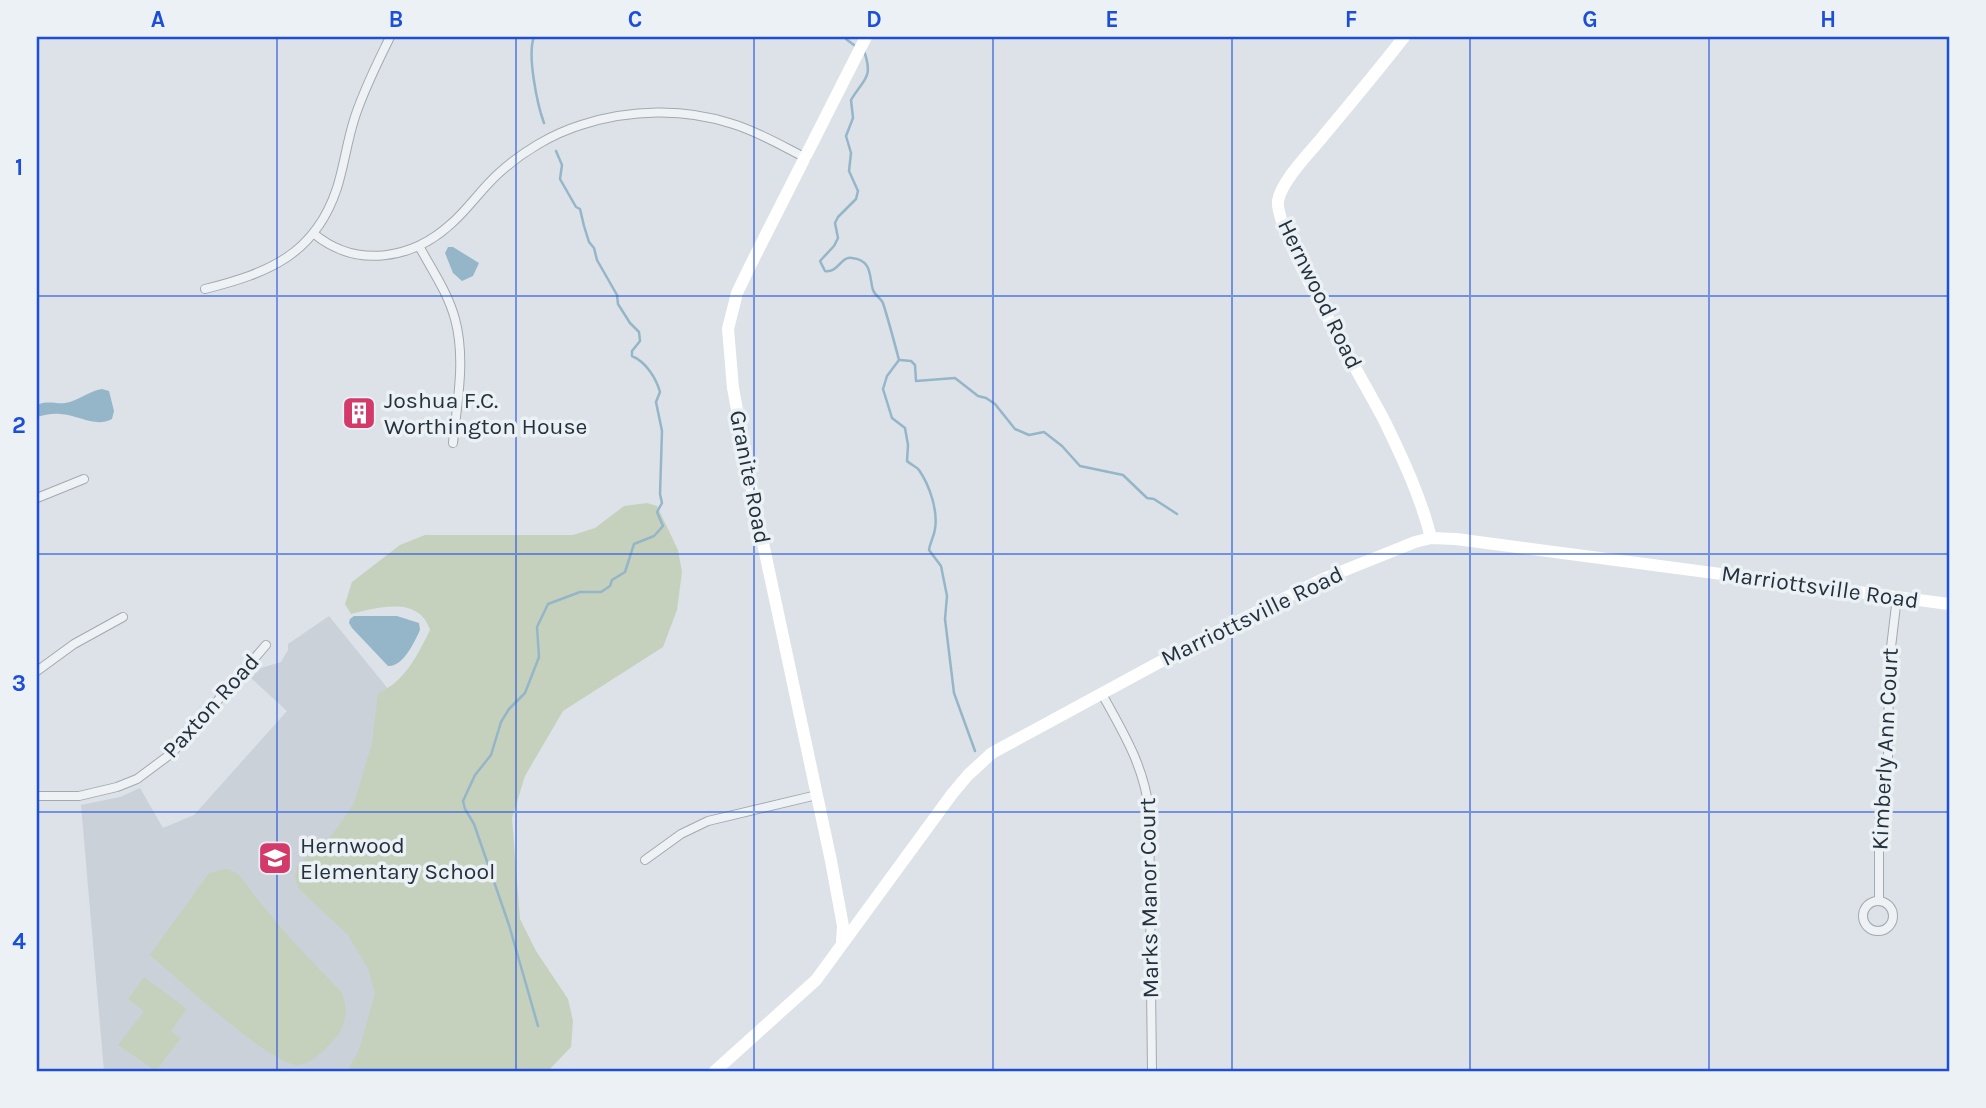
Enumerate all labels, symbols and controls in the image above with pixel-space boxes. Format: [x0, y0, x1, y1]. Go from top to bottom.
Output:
text: A [151, 6, 165, 33]
text: B [389, 6, 403, 33]
text: C [628, 6, 642, 33]
text: D [866, 6, 882, 33]
text: E [1105, 6, 1119, 33]
text: F [1345, 6, 1357, 33]
text: G [1582, 6, 1598, 33]
text: H [1820, 6, 1836, 33]
text: 1 [15, 154, 23, 181]
street label: Hernwood Road [1272, 215, 1368, 373]
place label: Joshua F.C. Worthington House [384, 387, 587, 440]
building icon: Joshua F.C. Worthington House [340, 394, 378, 432]
street label: Granite Road [724, 408, 776, 546]
text: 2 [12, 412, 26, 439]
street label: Marriottsville Road [1157, 560, 1347, 672]
street label: Marriottsville Road [1720, 560, 1920, 614]
street label: Kimberly Ann Court [1866, 647, 1904, 851]
street label: Paxton Road [157, 648, 265, 764]
text: 3 [12, 670, 26, 697]
street label: Marks Manor Court [1134, 797, 1164, 999]
place label: Hernwood Elementary School [300, 832, 495, 885]
school or university icon: Hernwood Elementary School [256, 839, 294, 877]
text: 4 [12, 928, 26, 955]

